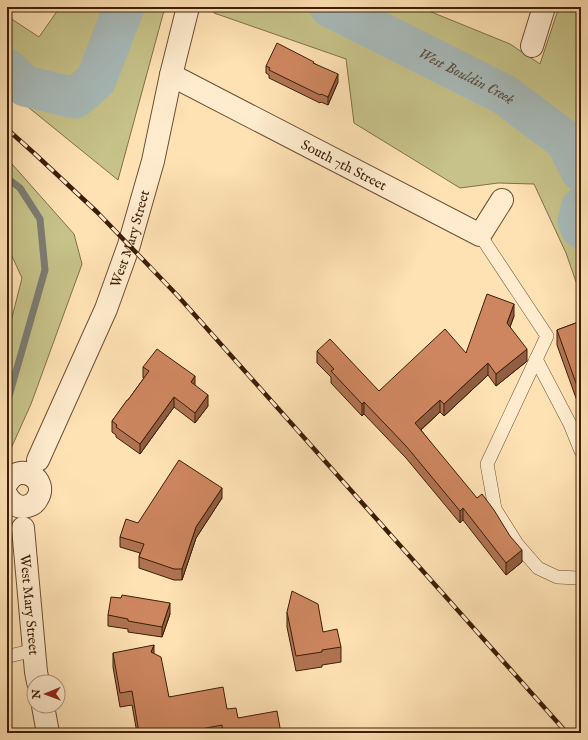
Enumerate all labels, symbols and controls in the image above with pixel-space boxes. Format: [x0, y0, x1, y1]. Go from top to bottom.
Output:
water label: West Bouldin Creek [415, 44, 518, 109]
street label: South 7th Street [298, 136, 390, 195]
street label: West Mary Street [107, 188, 154, 290]
street label: West Mary Street [15, 554, 42, 656]
north arrow [26, 674, 66, 714]
text: N [30, 689, 44, 700]

